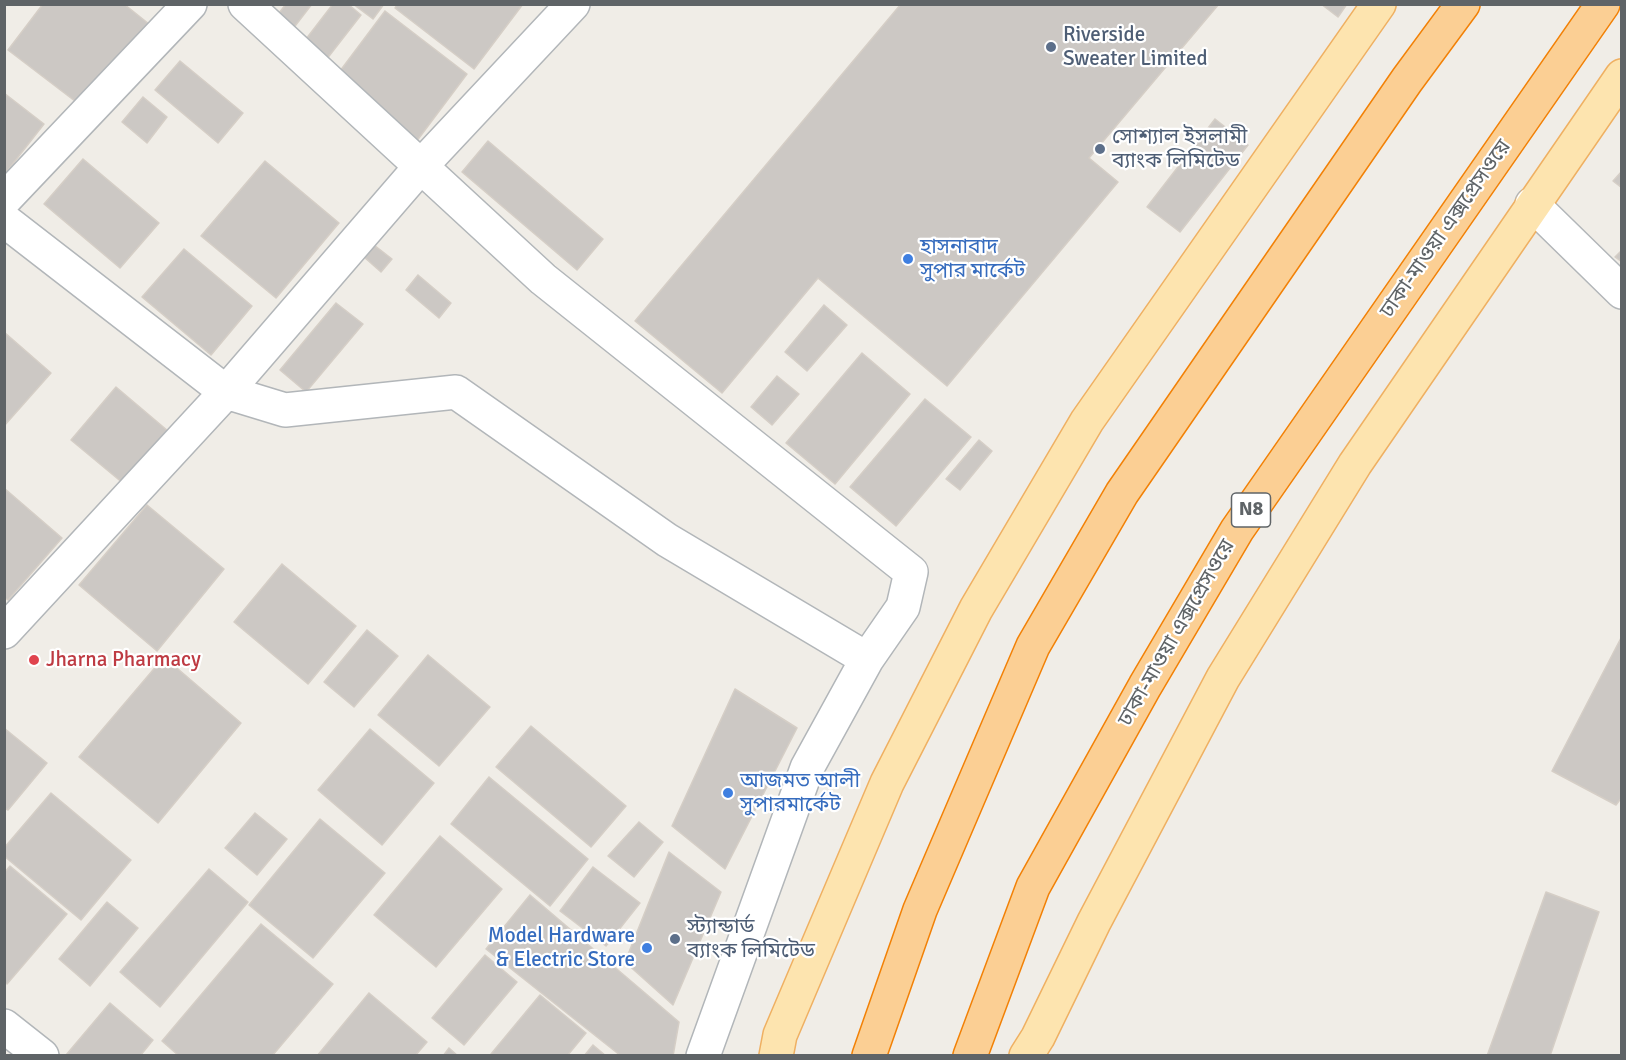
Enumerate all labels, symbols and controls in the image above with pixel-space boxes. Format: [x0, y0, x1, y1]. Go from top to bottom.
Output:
place label: Riverside Sweater Limited [1063, 22, 1208, 72]
marker: Riverside Sweater Limited [1044, 40, 1058, 54]
place label: সোশ্যাল ইসলামী ব্যাংক লিমিটেড [1112, 124, 1247, 174]
street label: ঢাকা-মাওয়া এক্সপ্রেসওয়ে [1375, 135, 1517, 323]
marker: সোশ্যাল ইসলামী ব্যাংক লিমিটেড [1093, 142, 1107, 156]
place label: হাসনাবাদ সুপার মার্কেট [920, 234, 1025, 284]
marker: হাসনাবাদ সুপার মার্কেট [901, 252, 915, 266]
road number: N8 [1232, 493, 1270, 527]
street label: ঢাকা-মাওয়া এক্সপ্রেসওয়ে [1113, 535, 1241, 731]
place label: Jharna Pharmacy [46, 647, 201, 673]
marker: Jharna Pharmacy [27, 653, 41, 667]
place label: আজমত আলী সুপারমার্কেট [740, 768, 860, 818]
marker: আজমত আলী সুপারমার্কেট [721, 786, 735, 800]
place label: স্ট্যান্ডার্ড ব্যাংক লিমিটেড [687, 914, 815, 964]
place label: Model Hardware & Electric Store [488, 923, 635, 973]
marker: স্ট্যান্ডার্ড ব্যাংক লিমিটেড [668, 932, 682, 946]
marker: Model Hardware & Electric Store [640, 941, 654, 955]

